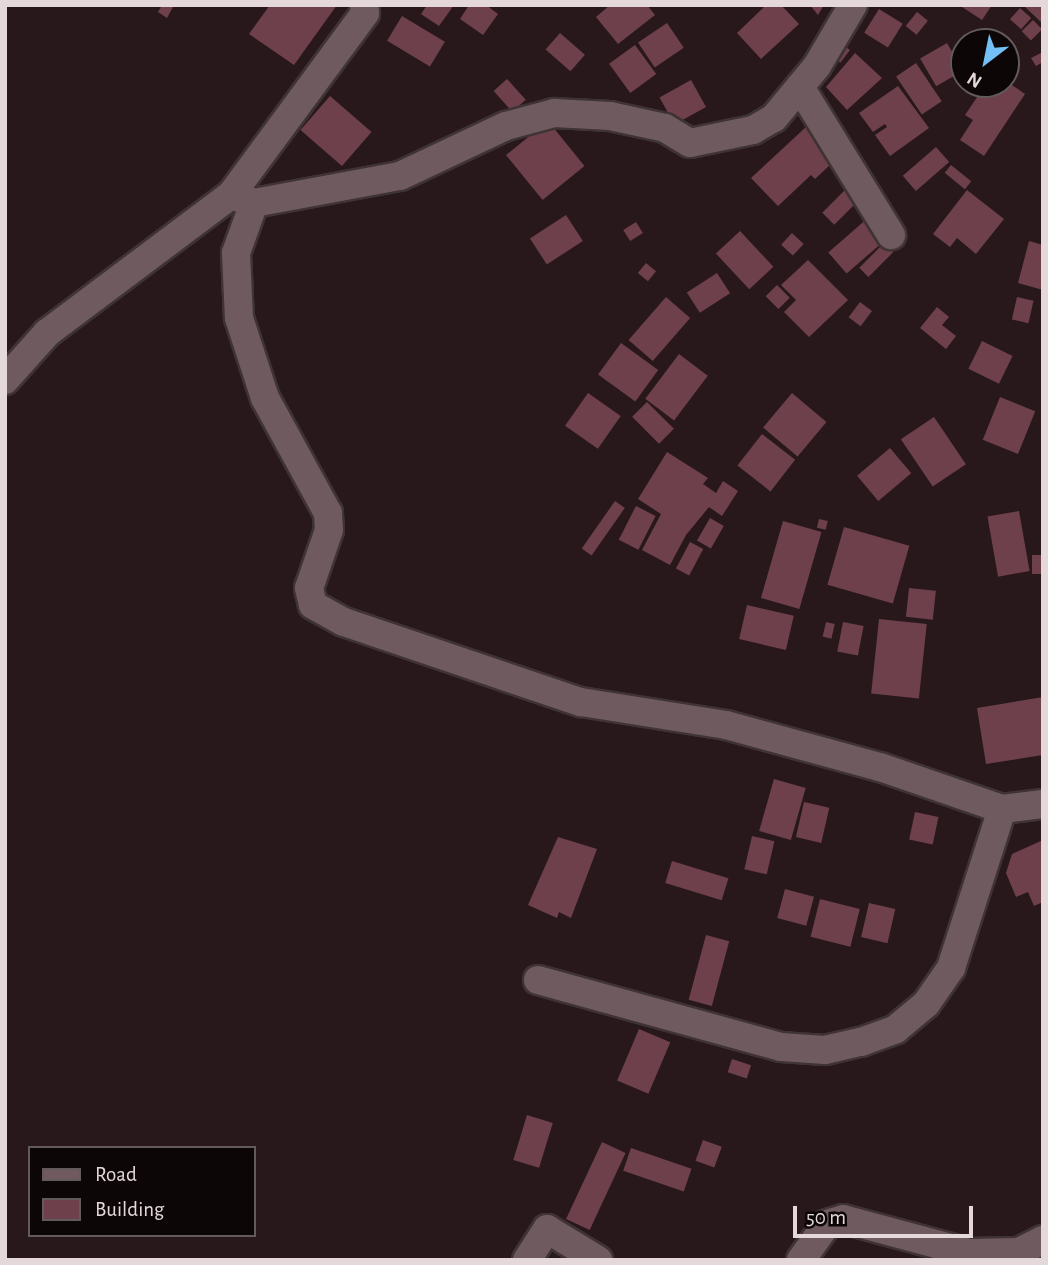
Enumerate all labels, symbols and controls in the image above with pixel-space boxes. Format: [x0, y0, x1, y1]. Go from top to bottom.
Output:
north arrow [950, 28, 1020, 98]
text: N [964, 68, 985, 91]
legend [28, 1146, 256, 1237]
text: Road [95, 1164, 137, 1185]
scale bar [796, 1192, 976, 1236]
text: Building [95, 1199, 164, 1220]
text: 50 m [806, 1207, 846, 1228]

